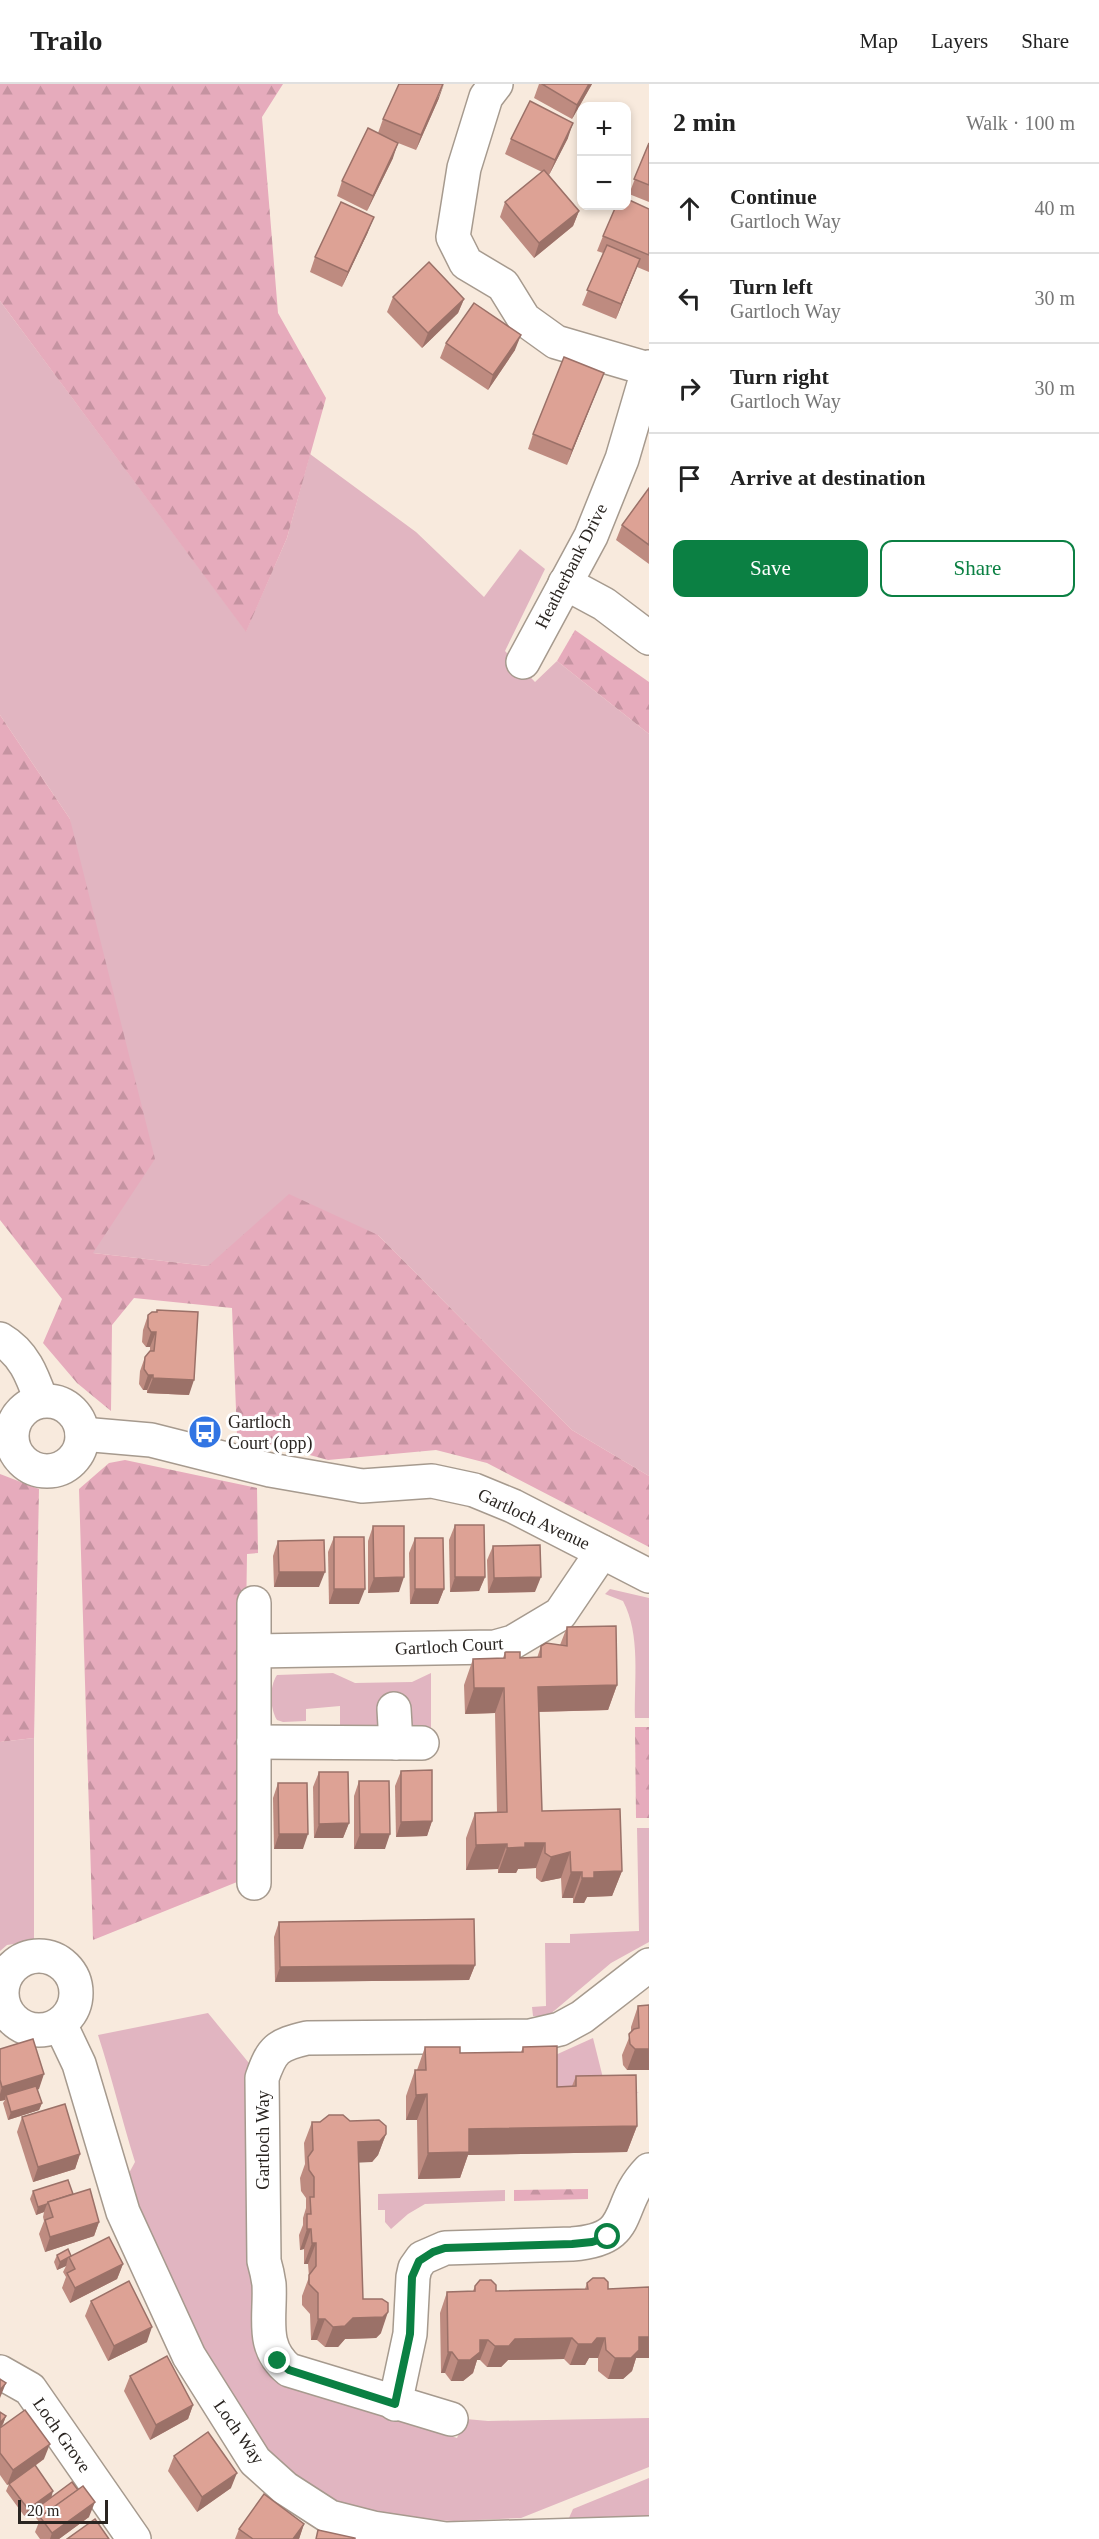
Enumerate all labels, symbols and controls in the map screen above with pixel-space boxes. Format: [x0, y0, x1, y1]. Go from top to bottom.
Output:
text: Trailo [30, 25, 103, 56]
text: Map [860, 29, 898, 53]
text: Layers [931, 29, 988, 53]
text: Share [1021, 29, 1069, 53]
map controls [577, 102, 631, 210]
button: + [577, 102, 631, 156]
text: 2 min [673, 108, 736, 137]
text: Walk · 100 m [966, 112, 1075, 134]
button: − [577, 156, 631, 210]
text: Continue [730, 184, 817, 209]
icon: ahead [673, 192, 706, 225]
text: 40 m [1034, 197, 1075, 219]
text: Gartloch Way [730, 210, 841, 232]
text: Turn left [730, 274, 813, 299]
icon: left [673, 282, 706, 315]
text: 30 m [1034, 287, 1075, 309]
text: Gartloch Way [730, 300, 841, 322]
text: Turn right [730, 364, 829, 389]
icon: right [673, 372, 706, 405]
text: 30 m [1034, 377, 1075, 399]
text: Gartloch Way [730, 390, 841, 412]
icon: arrive [673, 462, 706, 495]
text: Arrive at destination [730, 465, 926, 490]
street label: Heatherbank Drive [531, 500, 611, 632]
button: Save [673, 540, 868, 597]
button: Share [880, 540, 1075, 597]
place label: Gartloch Court (opp) [228, 1412, 313, 1454]
bus stop icon: Gartloch Court (opp) [187, 1414, 223, 1450]
street label: Gartloch Avenue [475, 1484, 593, 1554]
street label: Gartloch Court [394, 1633, 504, 1659]
street label: Gartloch Way [253, 2090, 273, 2190]
route start [594, 2223, 620, 2249]
route end [264, 2347, 290, 2373]
street label: Loch Grove [29, 2394, 95, 2476]
street label: Loch Way [210, 2396, 268, 2468]
scale bar [18, 2497, 108, 2524]
text: 20 m [27, 2502, 59, 2519]

